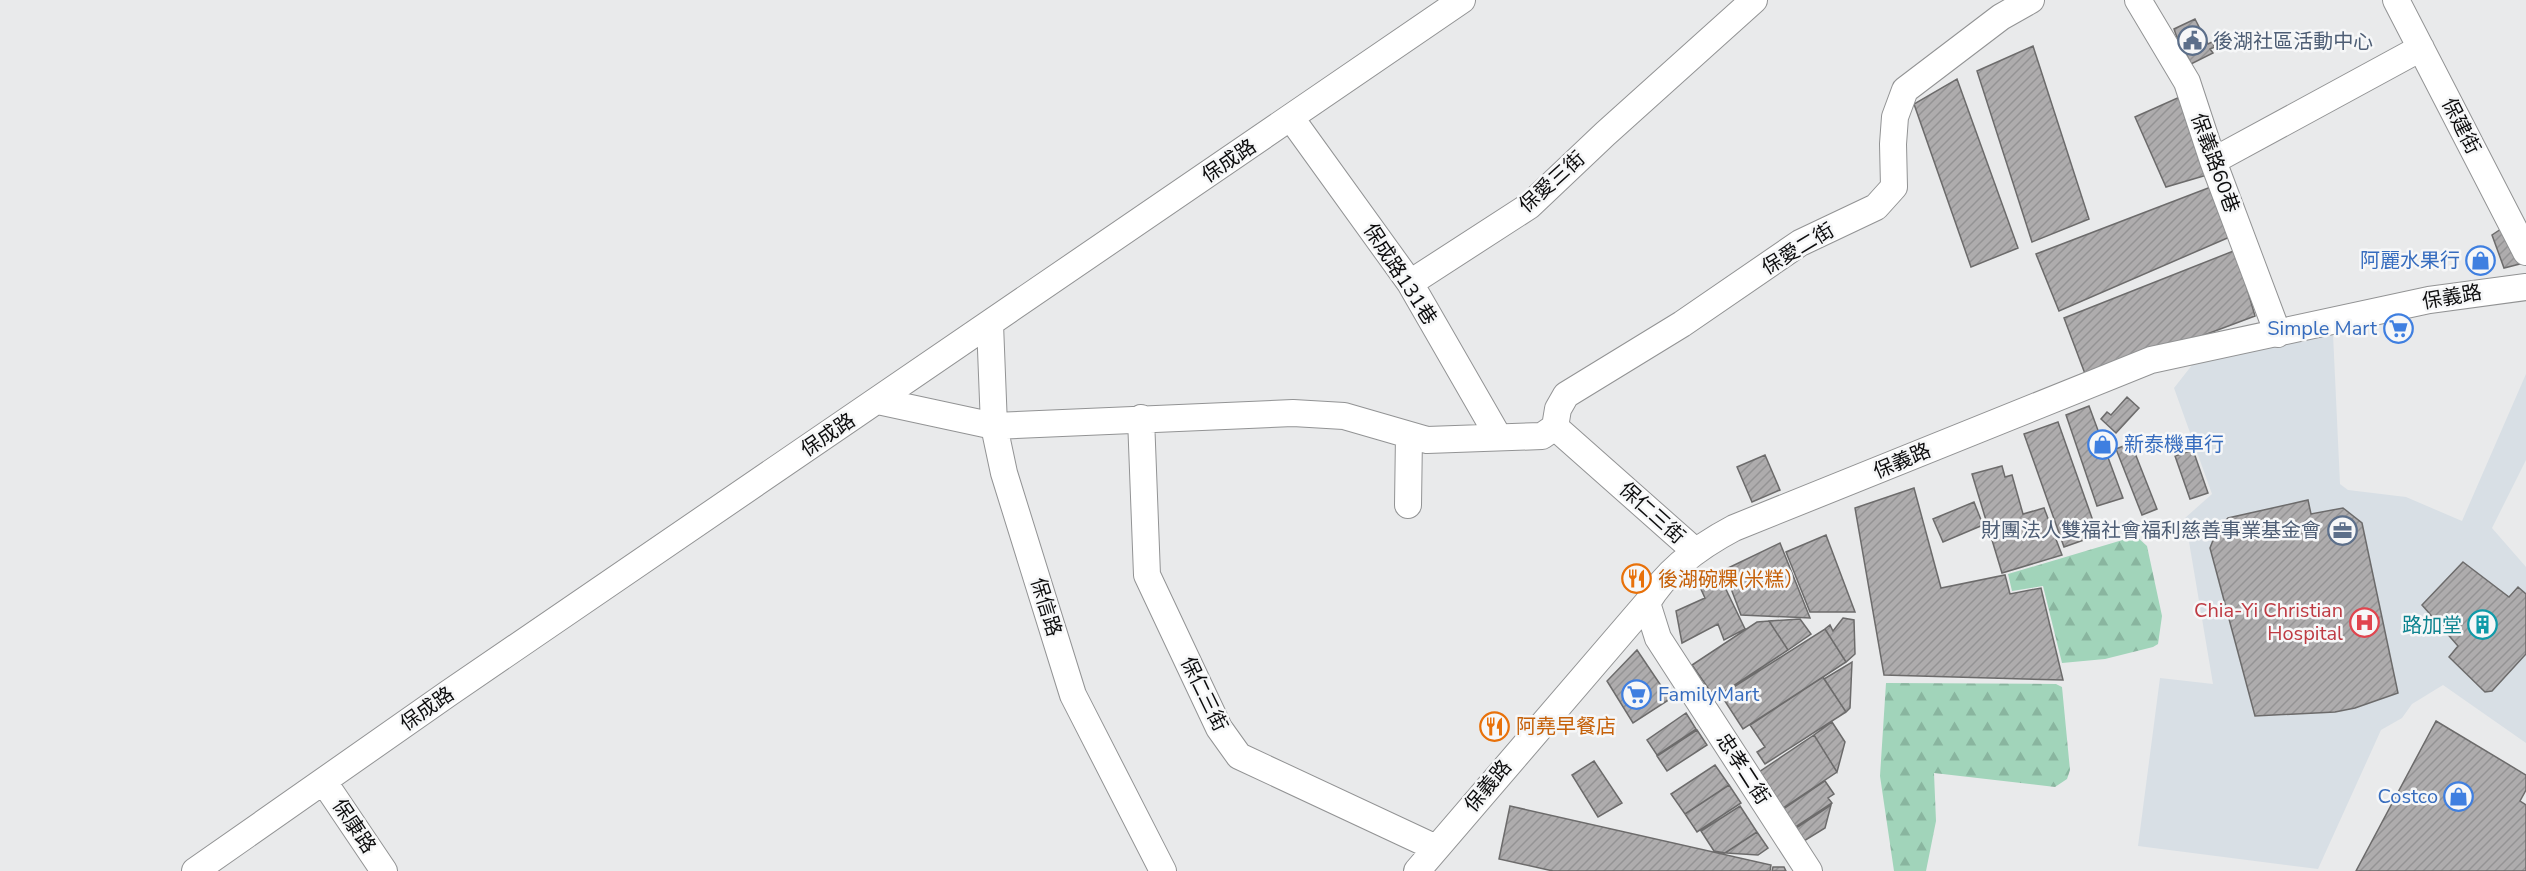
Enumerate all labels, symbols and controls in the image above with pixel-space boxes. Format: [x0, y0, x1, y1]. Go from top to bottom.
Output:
public building icon: 後湖社區活動中心 [2176, 25, 2208, 57]
place label: 後湖社區活動中心 [2213, 28, 2373, 55]
street label: 保建街 [2435, 93, 2487, 159]
street label: 保義路60巷 [2185, 110, 2245, 216]
street label: 保成路 [1197, 133, 1261, 189]
street label: 保愛三街 [1513, 145, 1591, 219]
street label: 保愛二街 [1757, 217, 1839, 281]
street label: 保成路131巷 [1357, 218, 1443, 330]
shop icon: 阿麗水果行 [2465, 244, 2497, 276]
place label: 阿麗水果行 [2360, 247, 2460, 274]
street label: 保義路 [2420, 278, 2484, 316]
supermarket icon: Simple Mart [2382, 312, 2414, 344]
place label: Simple Mart [2267, 315, 2378, 342]
street label: 保成路 [796, 407, 860, 463]
shop icon: 新泰機車行 [2087, 428, 2119, 460]
place label: 新泰機車行 [2124, 431, 2224, 458]
street label: 保義路 [1869, 437, 1935, 485]
street label: 保仁三街 [1613, 476, 1691, 550]
office icon: 財團法人雙福社會福利慈善事業基金會 [2326, 514, 2358, 546]
place label: 財團法人雙福社會福利慈善事業基金會 [1981, 517, 2321, 544]
restaurant icon: 後湖碗粿(米糕） [1621, 563, 1653, 595]
place label: 後湖碗粿(米糕） [1658, 566, 1804, 593]
street label: 保信路 [1024, 574, 1068, 640]
place label: Chia-Yi Christian Hospital [2194, 597, 2343, 647]
hospital icon: Chia-Yi Christian Hospital [2348, 606, 2380, 638]
building icon: 路加堂 [2467, 609, 2499, 641]
place label: 路加堂 [2402, 612, 2462, 639]
street label: 保仁三街 [1174, 652, 1234, 736]
supermarket icon: FamilyMart [1621, 678, 1653, 710]
street label: 保成路 [395, 681, 459, 737]
place label: FamilyMart [1658, 681, 1760, 708]
restaurant icon: 阿堯早餐店 [1479, 710, 1511, 742]
place label: 阿堯早餐店 [1516, 713, 1616, 740]
street label: 忠孝二街 [1710, 728, 1776, 810]
street label: 保義路 [1458, 754, 1518, 818]
shop icon: Costco [2443, 780, 2475, 812]
place label: Costco [2378, 783, 2438, 810]
street label: 保康路 [326, 794, 382, 858]

